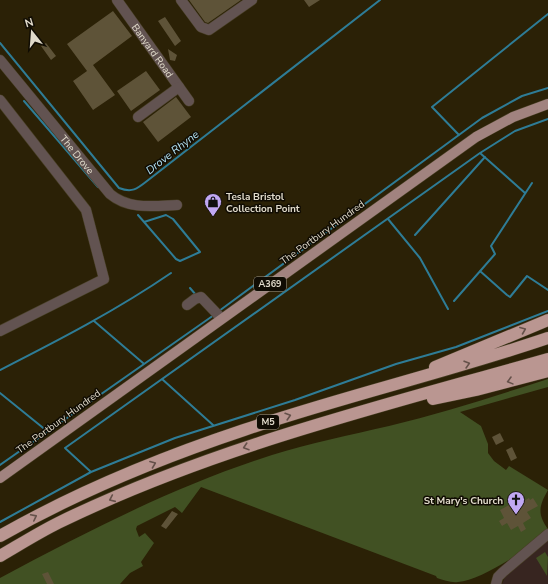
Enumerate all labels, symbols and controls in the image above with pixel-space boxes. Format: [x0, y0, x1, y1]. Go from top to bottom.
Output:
north arrow [12, 12, 52, 52]
text: N [23, 15, 35, 31]
street label: Banyard Road [128, 21, 176, 81]
water label: Drove Rhyne [143, 127, 202, 178]
street label: The Drove [56, 133, 97, 177]
place label: Tesla Bristol Collection Point [226, 190, 300, 216]
shop icon: Tesla Bristol Collection Point [203, 192, 223, 217]
street label: The Portbury Hundred [278, 197, 368, 268]
road number: A369 [254, 277, 286, 291]
one-way arrow [518, 327, 526, 335]
one-way arrow [463, 360, 470, 369]
one-way arrow [507, 376, 514, 385]
street label: The Portbury Hundred [14, 386, 104, 457]
one-way arrow [285, 412, 292, 421]
road number: M5 [257, 415, 279, 429]
one-way arrow [243, 442, 250, 451]
one-way arrow [149, 460, 156, 468]
church icon: St Mary's Church [506, 490, 526, 515]
one-way arrow [109, 494, 117, 502]
place label: St Mary's Church [424, 494, 503, 508]
one-way arrow [30, 514, 38, 522]

